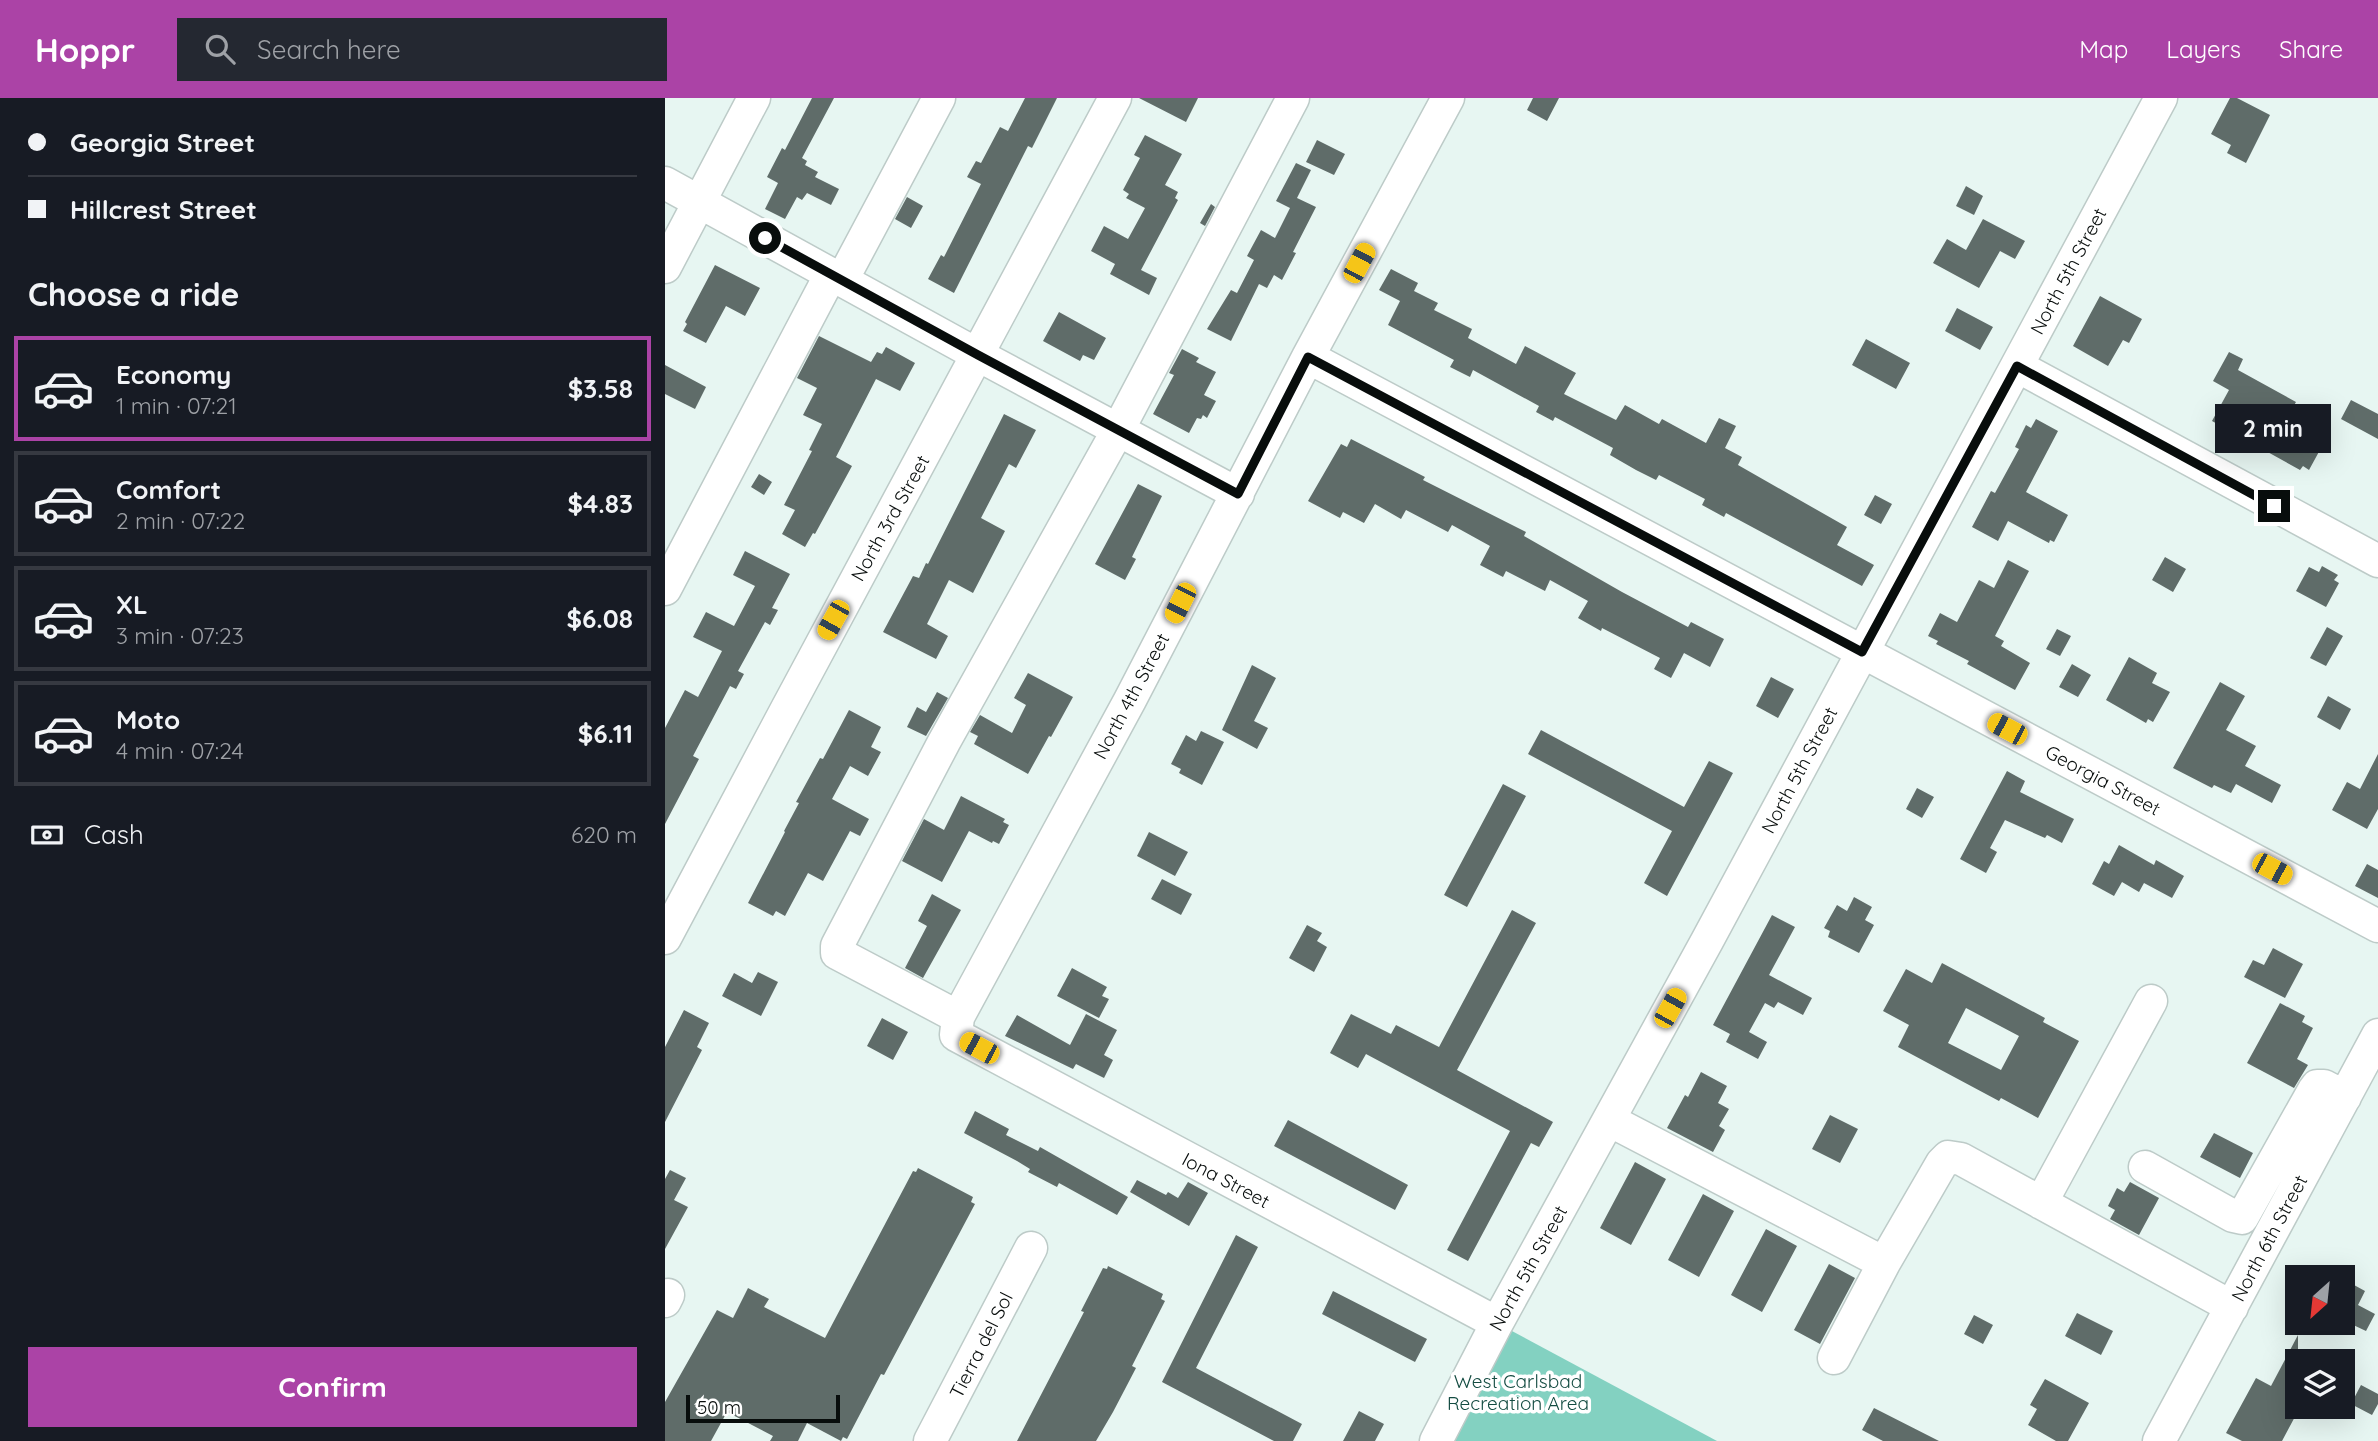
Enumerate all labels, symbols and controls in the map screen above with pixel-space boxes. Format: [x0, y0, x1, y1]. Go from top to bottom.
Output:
search box [177, 18, 667, 81]
text: Hoppr [35, 29, 135, 70]
icon: search [201, 30, 239, 68]
text: Search here [257, 33, 401, 66]
text: Map [2079, 34, 2128, 64]
text: Layers [2166, 34, 2241, 64]
text: Share [2279, 34, 2343, 64]
text: Georgia Street [70, 126, 255, 159]
text: Hillcrest Street [70, 193, 257, 226]
street label: North 5th Street [2025, 204, 2111, 338]
route start [749, 222, 781, 254]
car [1340, 240, 1379, 286]
text: Choose a ride [28, 274, 240, 314]
icon: car [32, 357, 95, 420]
text: Economy [116, 358, 231, 391]
text: $3.58 [568, 372, 633, 405]
text: 1 min · 07:21 [116, 391, 237, 420]
callout: 2 min [2216, 404, 2332, 454]
text: 2 min [2243, 414, 2303, 443]
street label: North 3rd Street [845, 451, 935, 585]
icon: car [32, 472, 95, 535]
text: Comfort [116, 473, 221, 506]
text: $4.83 [568, 487, 633, 520]
route end [2258, 490, 2290, 522]
text: 2 min · 07:22 [116, 506, 245, 535]
car [1162, 580, 1199, 626]
icon: car [32, 587, 95, 650]
text: XL [116, 588, 148, 621]
car [814, 597, 853, 643]
text: $6.08 [566, 602, 633, 635]
text: 3 min · 07:23 [116, 621, 244, 650]
street label: North 4th Street [1088, 629, 1174, 763]
icon: car [32, 702, 95, 765]
text: Moto [116, 703, 180, 736]
street label: North 5th Street [1756, 703, 1842, 837]
car [1984, 710, 2031, 748]
text: $6.11 [578, 717, 633, 750]
text: 4 min · 07:24 [116, 736, 244, 765]
street label: Georgia Street [2041, 740, 2165, 820]
icon: cash [28, 816, 66, 854]
text: Cash [84, 818, 144, 851]
text: 620 m [571, 820, 637, 849]
car [2249, 850, 2296, 888]
car [1651, 985, 1690, 1031]
car [956, 1029, 1003, 1067]
street label: Iona Street [1178, 1147, 1274, 1213]
street label: North 6th Street [2226, 1171, 2312, 1305]
street label: North 5th Street [1484, 1201, 1572, 1335]
north arrow [2285, 1265, 2355, 1335]
map controls [2285, 1265, 2355, 1419]
street label: Tierra del Sol [944, 1288, 1018, 1402]
button: Confirm [28, 1347, 637, 1427]
button: layers [2285, 1349, 2355, 1419]
park label: West Carlsbad Recreation Area [1447, 1369, 1589, 1415]
scale bar [686, 1392, 840, 1424]
text: 50 m [697, 1395, 741, 1419]

